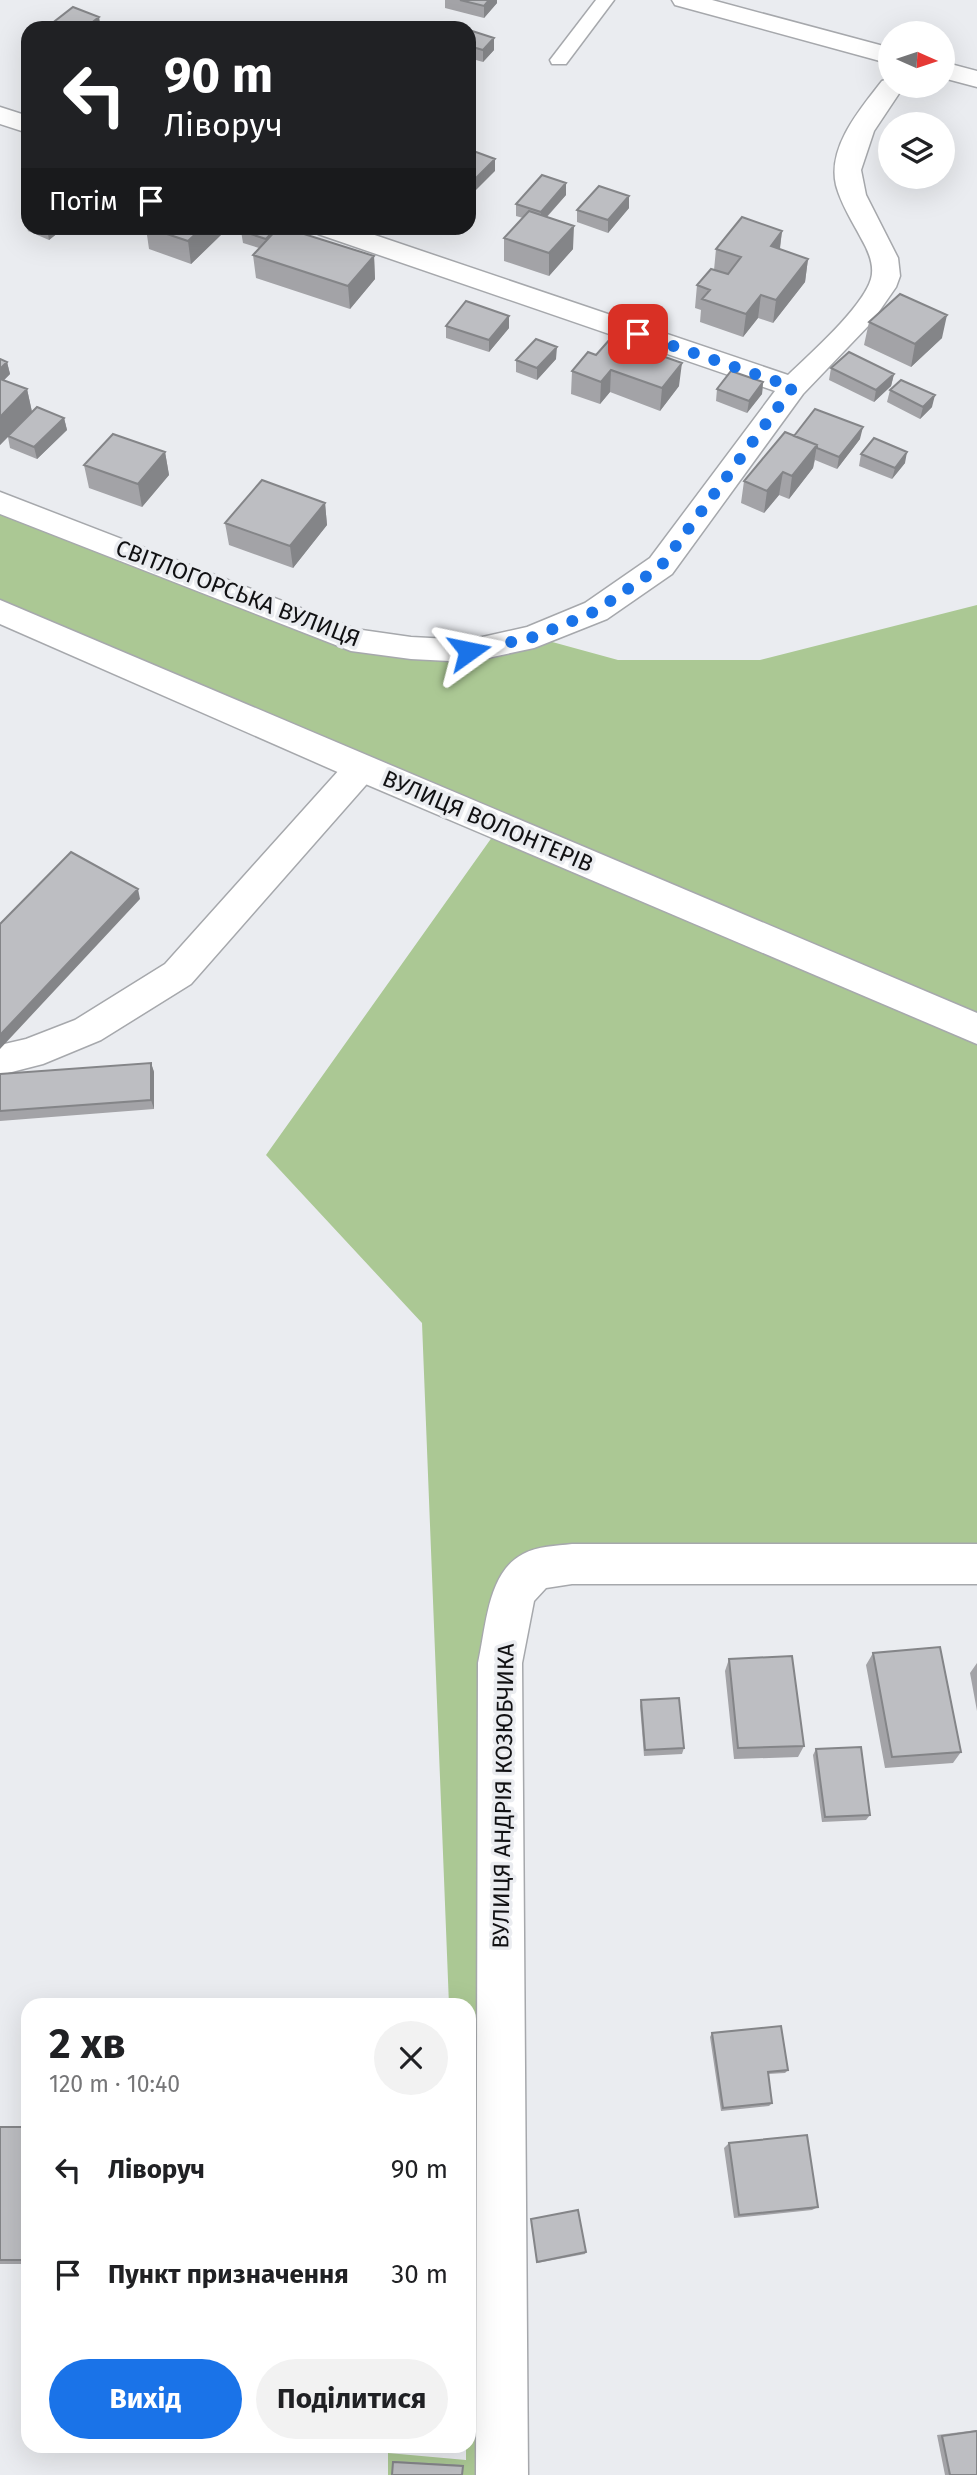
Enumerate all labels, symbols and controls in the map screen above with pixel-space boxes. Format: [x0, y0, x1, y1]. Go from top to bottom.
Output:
north arrow [878, 21, 956, 98]
map controls [878, 21, 955, 189]
text: 90 m [164, 46, 273, 105]
icon: left [49, 49, 140, 140]
text: Ліворуч [164, 106, 283, 144]
button: layers [878, 112, 955, 189]
icon: arrive [132, 182, 170, 220]
text: Потім [49, 186, 118, 217]
pin [608, 304, 668, 364]
icon: arrive [619, 315, 657, 353]
street label: СВІТЛОГОРСЬКА ВУЛИЦЯ [112, 533, 364, 653]
position arrow [432, 614, 506, 688]
street label: ВУЛИЦЯ ВОЛОНТЕРІВ [379, 764, 597, 878]
street label: ВУЛИЦЯ АНДРІЯ КОЗЮБЧИКА [486, 1642, 520, 1949]
text: 2 хв [49, 2019, 126, 2069]
button: close [374, 2021, 448, 2095]
text: 120 m · 10:40 [49, 2070, 180, 2098]
icon: left [49, 2151, 87, 2189]
text: Ліворуч [108, 2154, 205, 2185]
text: 90 m [391, 2154, 448, 2185]
icon: arrive [49, 2256, 87, 2294]
text: Пункт призначення [108, 2259, 349, 2290]
text: 30 m [391, 2259, 448, 2290]
button: Вихід [49, 2359, 242, 2439]
button: Поділитися [256, 2359, 448, 2439]

